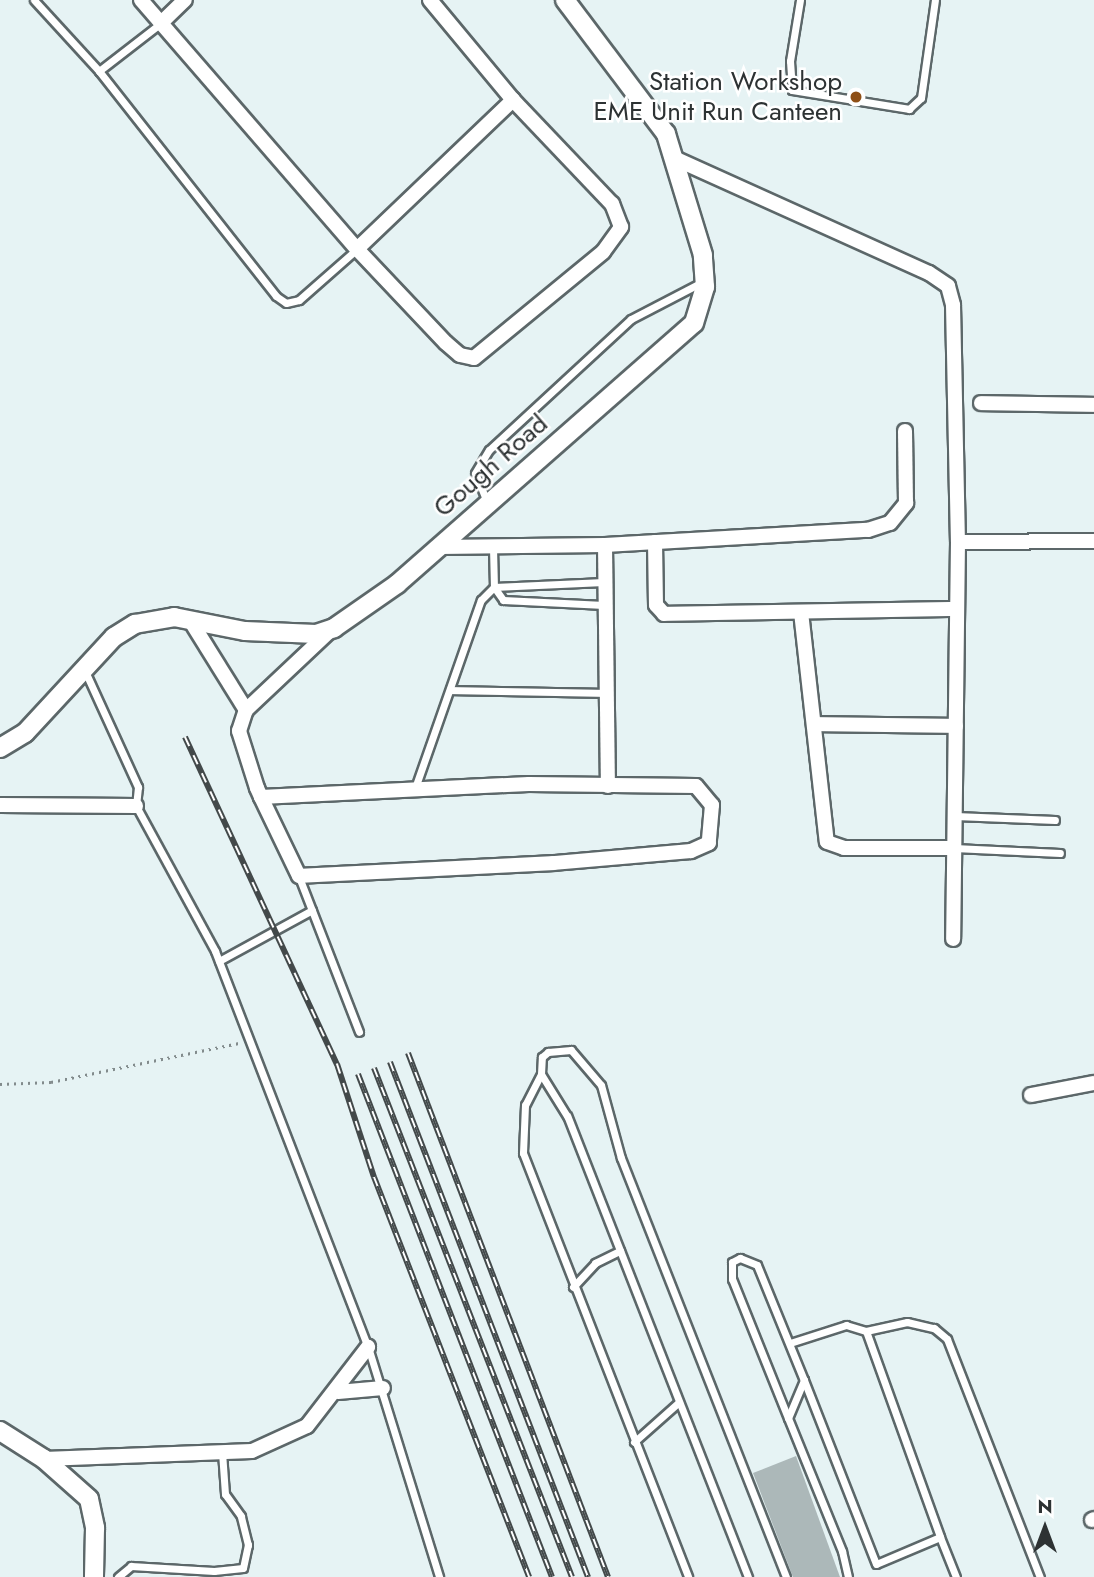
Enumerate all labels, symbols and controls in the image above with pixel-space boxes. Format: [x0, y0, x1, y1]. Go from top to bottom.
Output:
place label: Station Workshop EME Unit Run Canteen [594, 66, 842, 128]
marker: Station Workshop EME Unit Run Canteen [848, 89, 864, 105]
street label: Gough Road [428, 408, 554, 524]
north arrow [1010, 1493, 1080, 1563]
text: N [1037, 1493, 1053, 1520]

